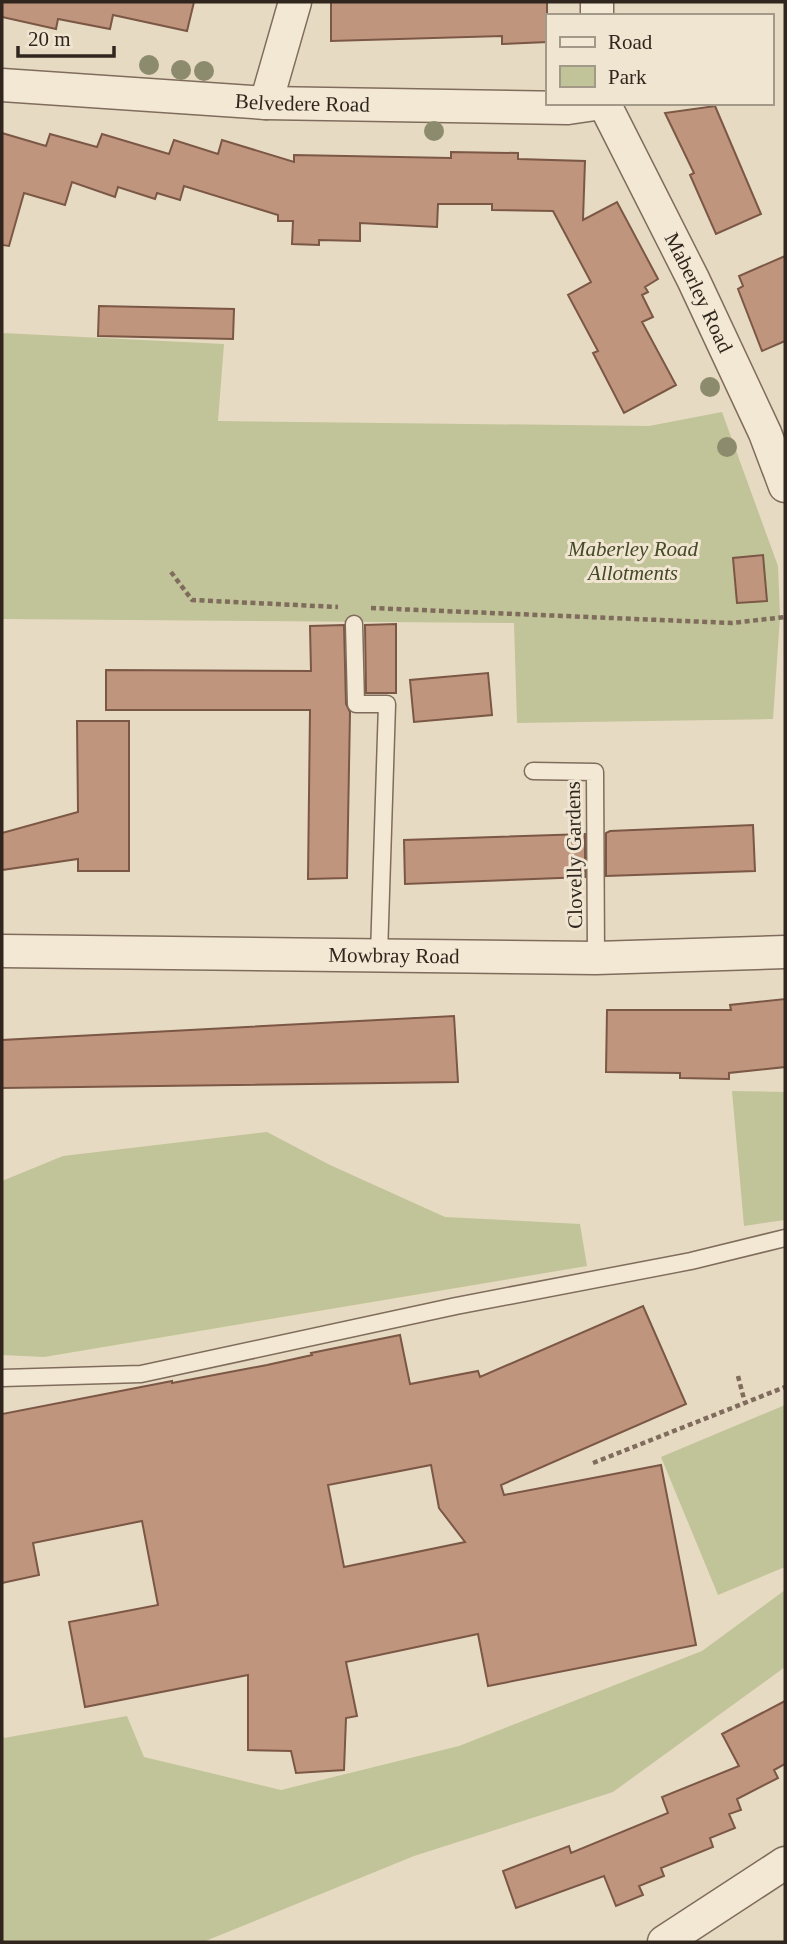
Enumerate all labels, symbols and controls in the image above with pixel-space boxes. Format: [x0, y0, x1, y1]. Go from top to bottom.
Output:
scale bar [18, 14, 114, 58]
legend [546, 14, 773, 105]
text: 20 m [28, 27, 71, 51]
text: Road [608, 30, 653, 54]
text: Park [608, 65, 647, 89]
street label: Belvedere Road [234, 89, 370, 117]
street label: Maberley Road [660, 229, 738, 357]
park label: Maberley Road Allotments [567, 537, 699, 585]
street label: Clovelly Gardens [561, 781, 587, 929]
street label: Mowbray Road [328, 943, 460, 968]

